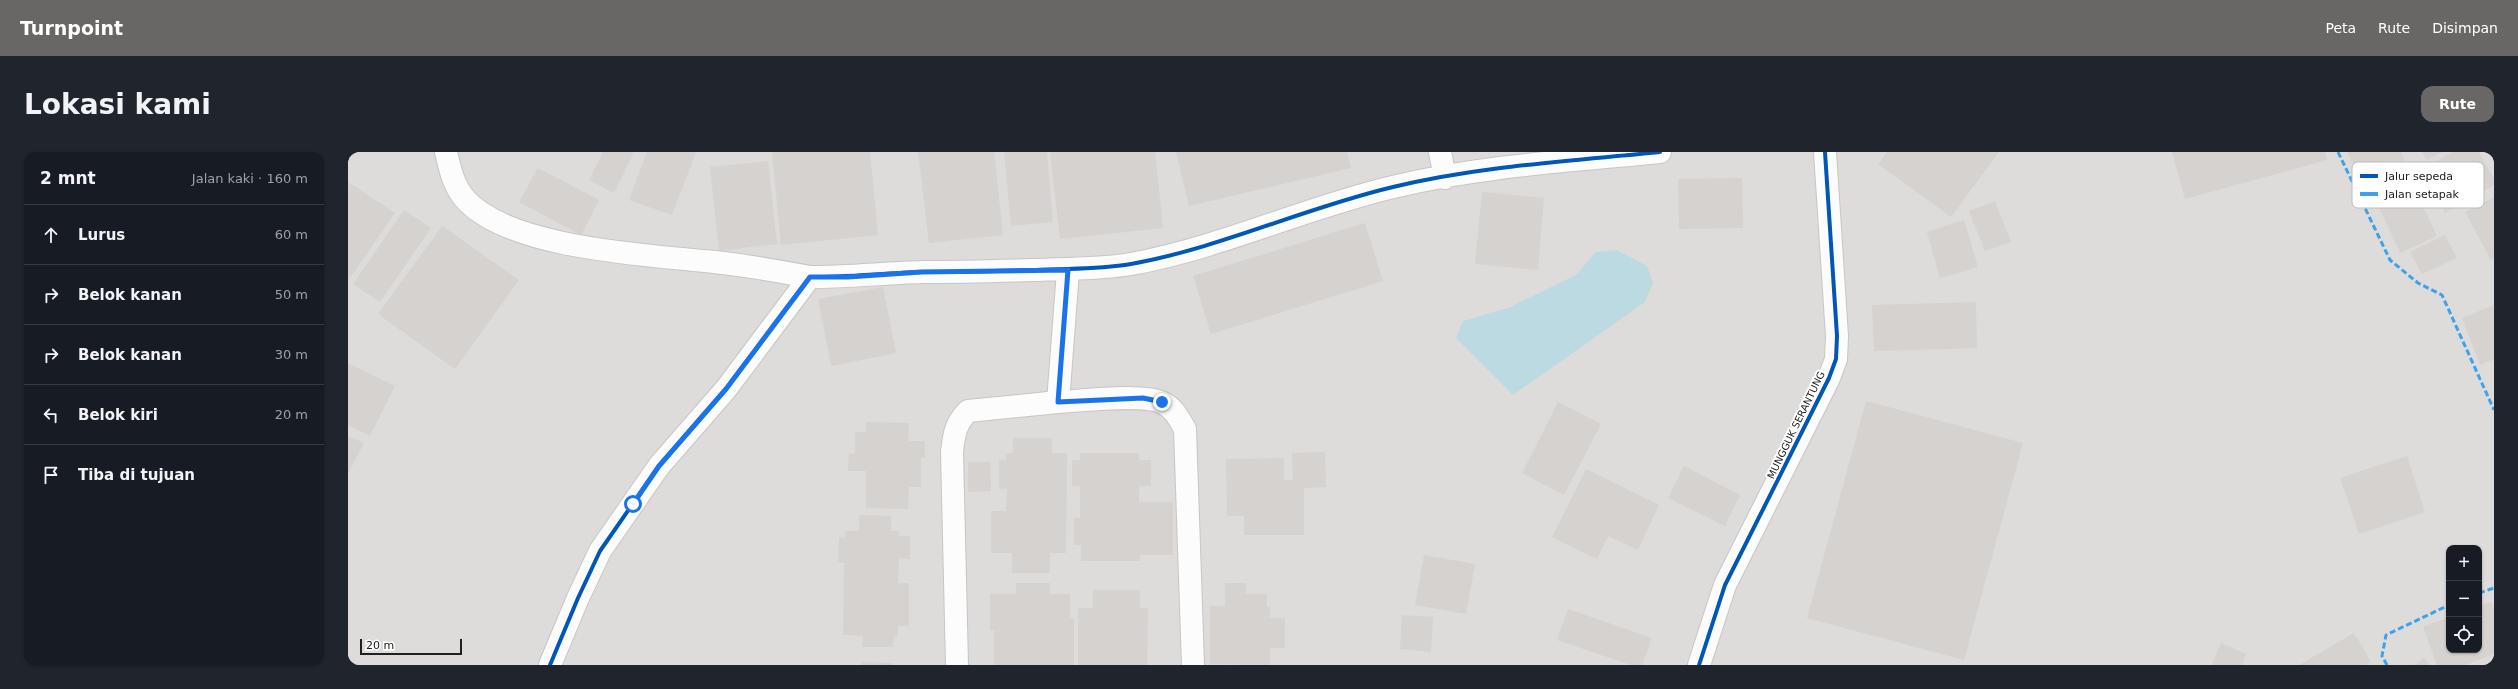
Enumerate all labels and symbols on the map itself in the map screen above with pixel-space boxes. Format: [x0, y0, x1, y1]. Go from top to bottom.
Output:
legend [2352, 162, 2484, 208]
text: Jalur sepeda [2384, 170, 2453, 183]
text: Jalan setapak [2384, 188, 2460, 201]
street label: MUNGGUK SERANTUNG [1765, 369, 1827, 481]
route end [1153, 393, 1171, 411]
route start [624, 495, 642, 513]
scale bar [360, 637, 462, 656]

